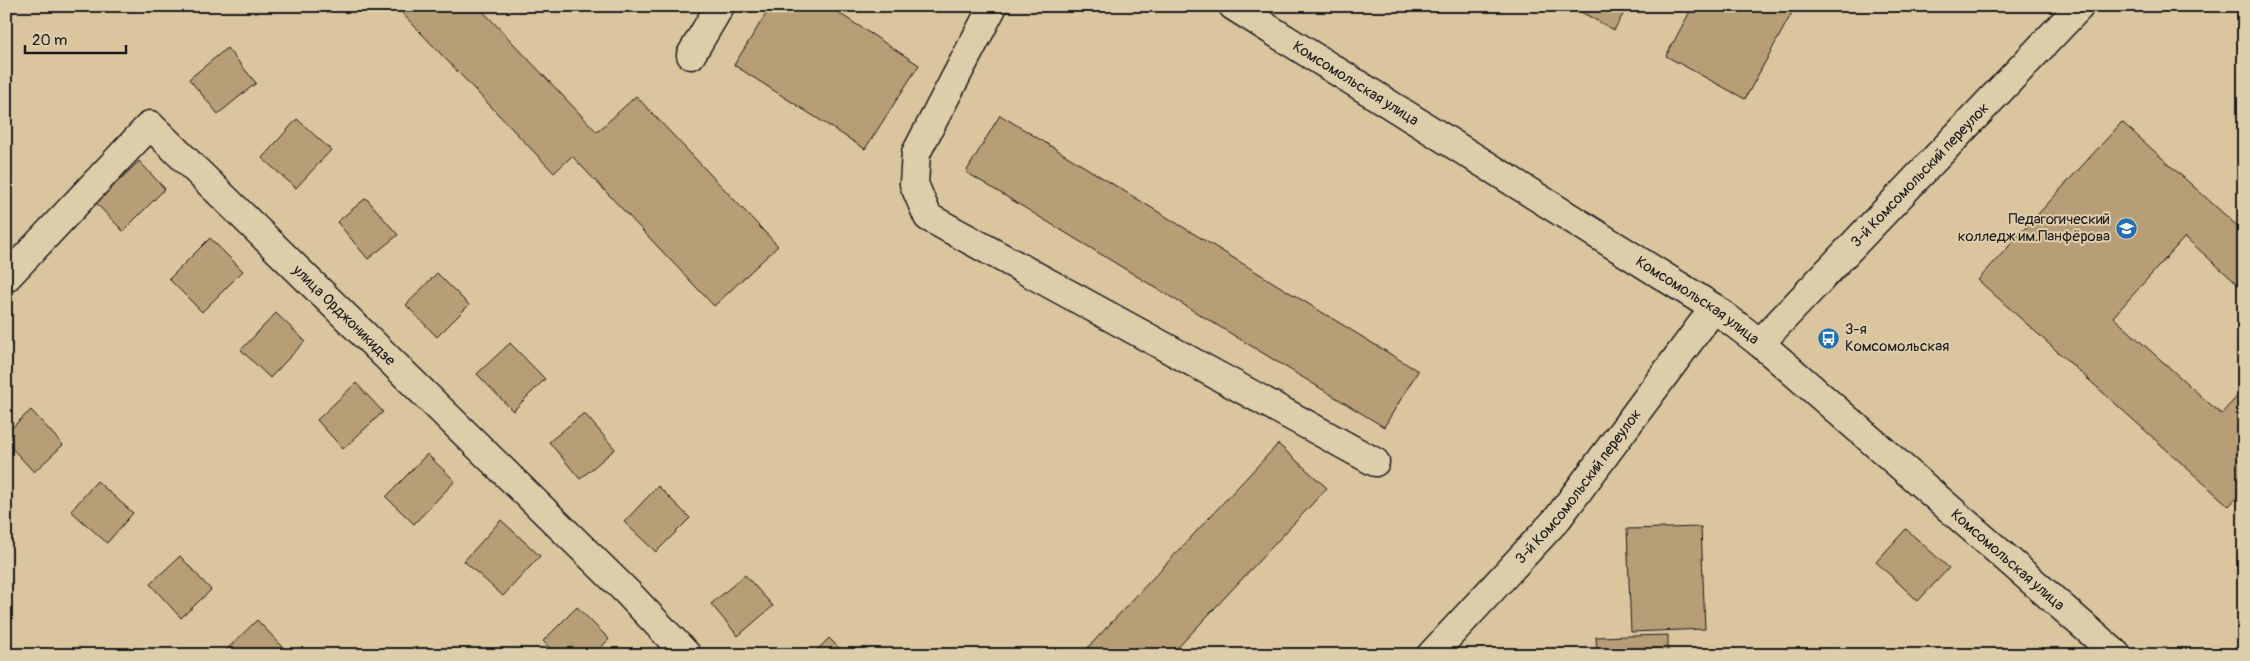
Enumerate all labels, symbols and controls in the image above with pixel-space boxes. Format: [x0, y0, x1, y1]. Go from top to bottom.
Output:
scale bar [25, 22, 126, 54]
text: 20 m [32, 31, 67, 50]
street label: Комсомольская улица [1289, 36, 1422, 130]
street label: 3-й Комсомольский переулок [1847, 98, 1993, 251]
place label: Педагогический колледж им.Панфёрова [1958, 210, 2110, 246]
school or university icon: Педагогический колледж им.Панфёрова [2114, 216, 2138, 240]
street label: Комсомольская улица [1632, 252, 1763, 349]
street label: улица Орджоникидзе [288, 260, 400, 370]
place label: 3-я Комсомольская [1845, 320, 1949, 356]
bus stop icon: 3-я Комсомольская [1817, 326, 1841, 350]
street label: 3-й Комсомольский переулок [1511, 405, 1645, 568]
street label: Комсомольская улица [1947, 505, 2069, 615]

